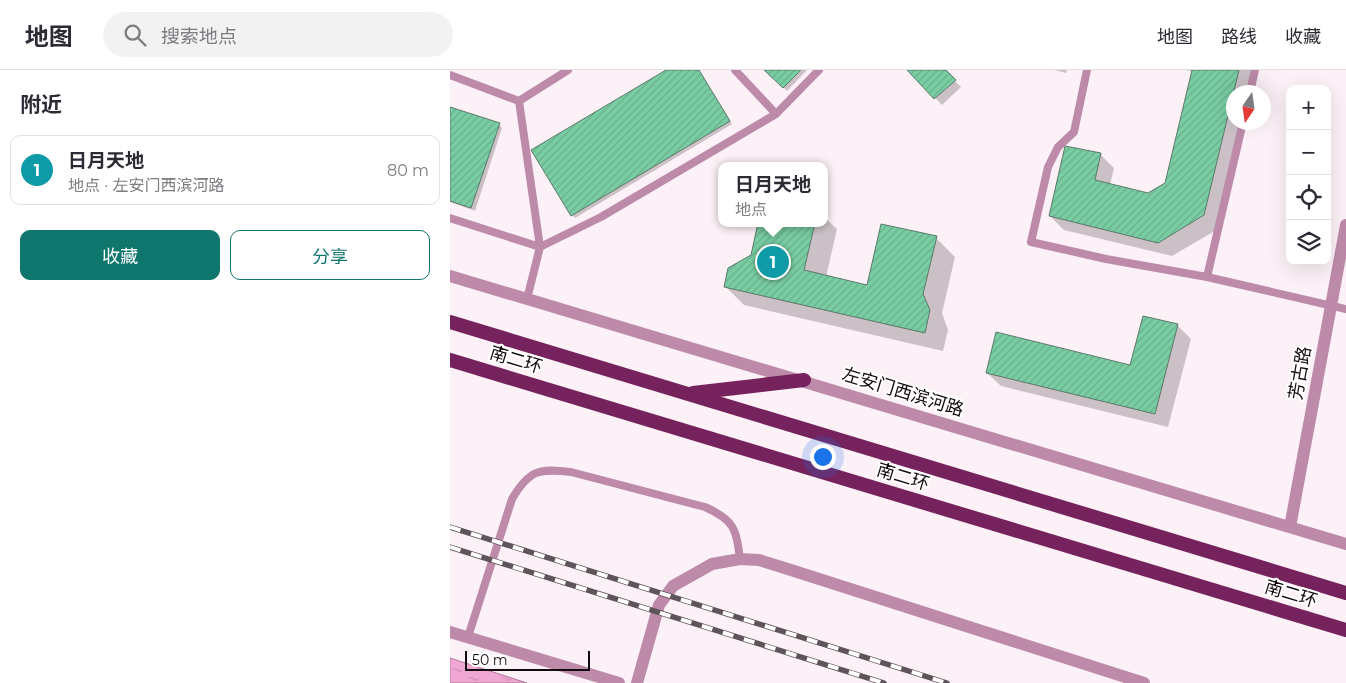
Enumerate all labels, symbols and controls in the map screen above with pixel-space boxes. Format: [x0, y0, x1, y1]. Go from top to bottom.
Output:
search box [103, 12, 453, 57]
icon: search [121, 21, 149, 49]
text: 地图 [25, 22, 73, 51]
text: 搜索地点 [161, 25, 237, 48]
text: 地图 [1157, 26, 1193, 48]
text: 路线 [1221, 26, 1257, 48]
text: 收藏 [1285, 26, 1321, 48]
north arrow [1226, 85, 1271, 130]
map controls [1286, 85, 1331, 265]
button: + [1286, 85, 1331, 130]
text: 附近 [20, 92, 62, 117]
button: − [1286, 130, 1331, 175]
text: 日月天地 [68, 149, 144, 172]
text: 1 [34, 161, 40, 180]
text: 80 m [387, 161, 429, 180]
popup [718, 162, 828, 227]
text: 日月天地 [735, 173, 811, 196]
button: locate [1286, 175, 1331, 220]
text: 地点 · 左安门西滨河路 [68, 176, 224, 195]
text: 地点 [735, 200, 767, 219]
button: layers [1286, 220, 1331, 265]
button: 收藏 [20, 230, 220, 280]
button: 分享 [230, 230, 430, 280]
pin: 1 [757, 243, 789, 281]
street label: 南二环 [487, 342, 545, 378]
street label: 芳古路 [1284, 345, 1316, 401]
street label: 左安门西滨河路 [840, 363, 966, 421]
your location [810, 444, 836, 470]
street label: 南二环 [874, 459, 932, 495]
street label: 南二环 [1262, 576, 1320, 612]
scale bar [465, 648, 590, 671]
text: 50 m [472, 651, 508, 669]

